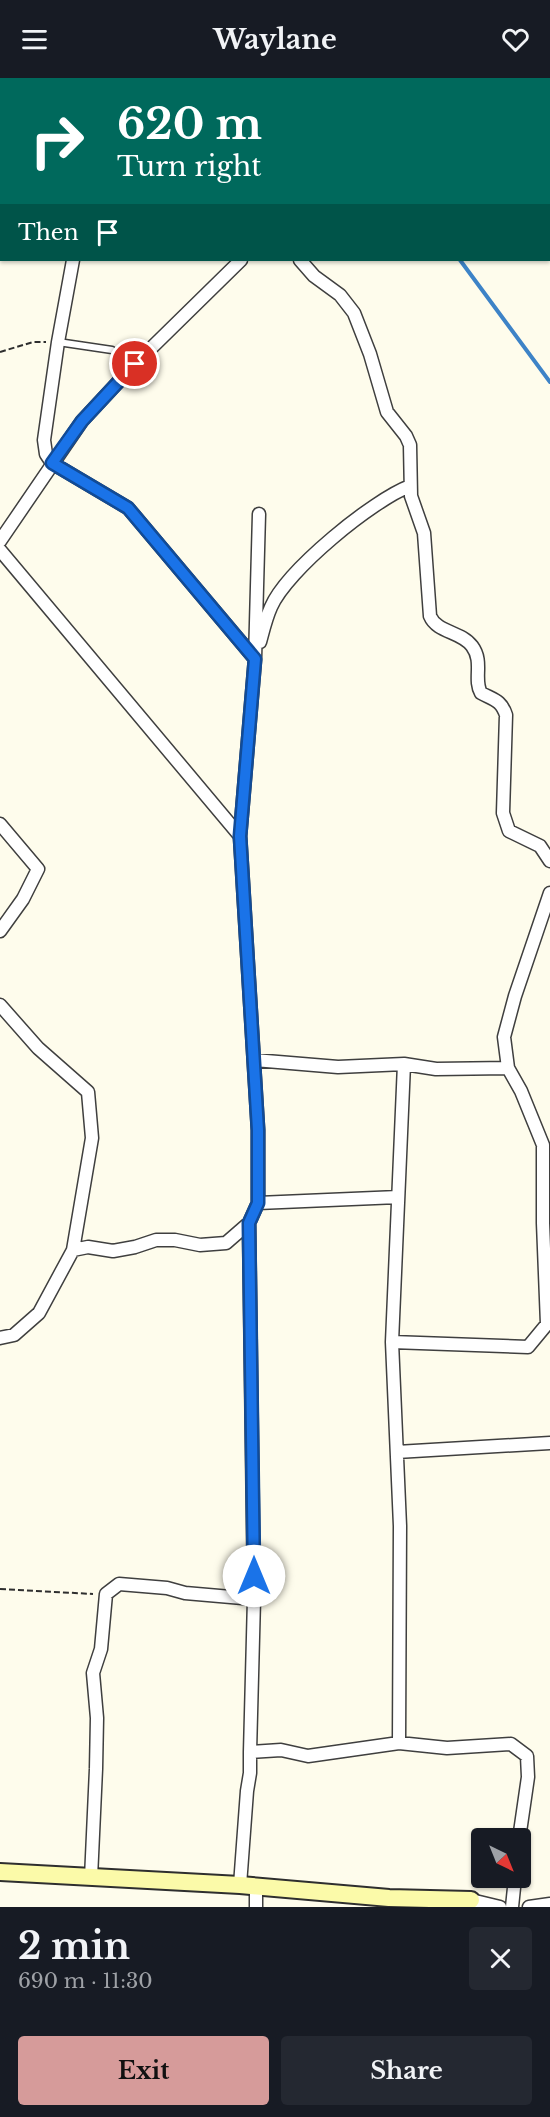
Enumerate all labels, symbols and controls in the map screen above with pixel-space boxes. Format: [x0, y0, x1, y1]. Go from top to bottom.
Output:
icon: menu [18, 23, 51, 56]
text: Waylane [213, 23, 337, 56]
icon: heart [499, 23, 532, 56]
text: 620 m [117, 98, 262, 150]
icon: right [18, 102, 96, 180]
text: Turn right [117, 150, 261, 183]
icon: arrive [91, 216, 124, 249]
text: Then [18, 219, 79, 246]
pin [109, 338, 160, 389]
icon: arrive [118, 347, 151, 380]
position arrow [222, 1544, 286, 1608]
north arrow [471, 1828, 531, 1888]
map controls [471, 1828, 531, 1888]
text: 2 min [18, 1924, 130, 1969]
button: close [469, 1927, 532, 1990]
text: 690 m · 11:30 [18, 1969, 153, 1993]
button: Exit [18, 2036, 269, 2105]
button: Share [281, 2036, 532, 2105]

